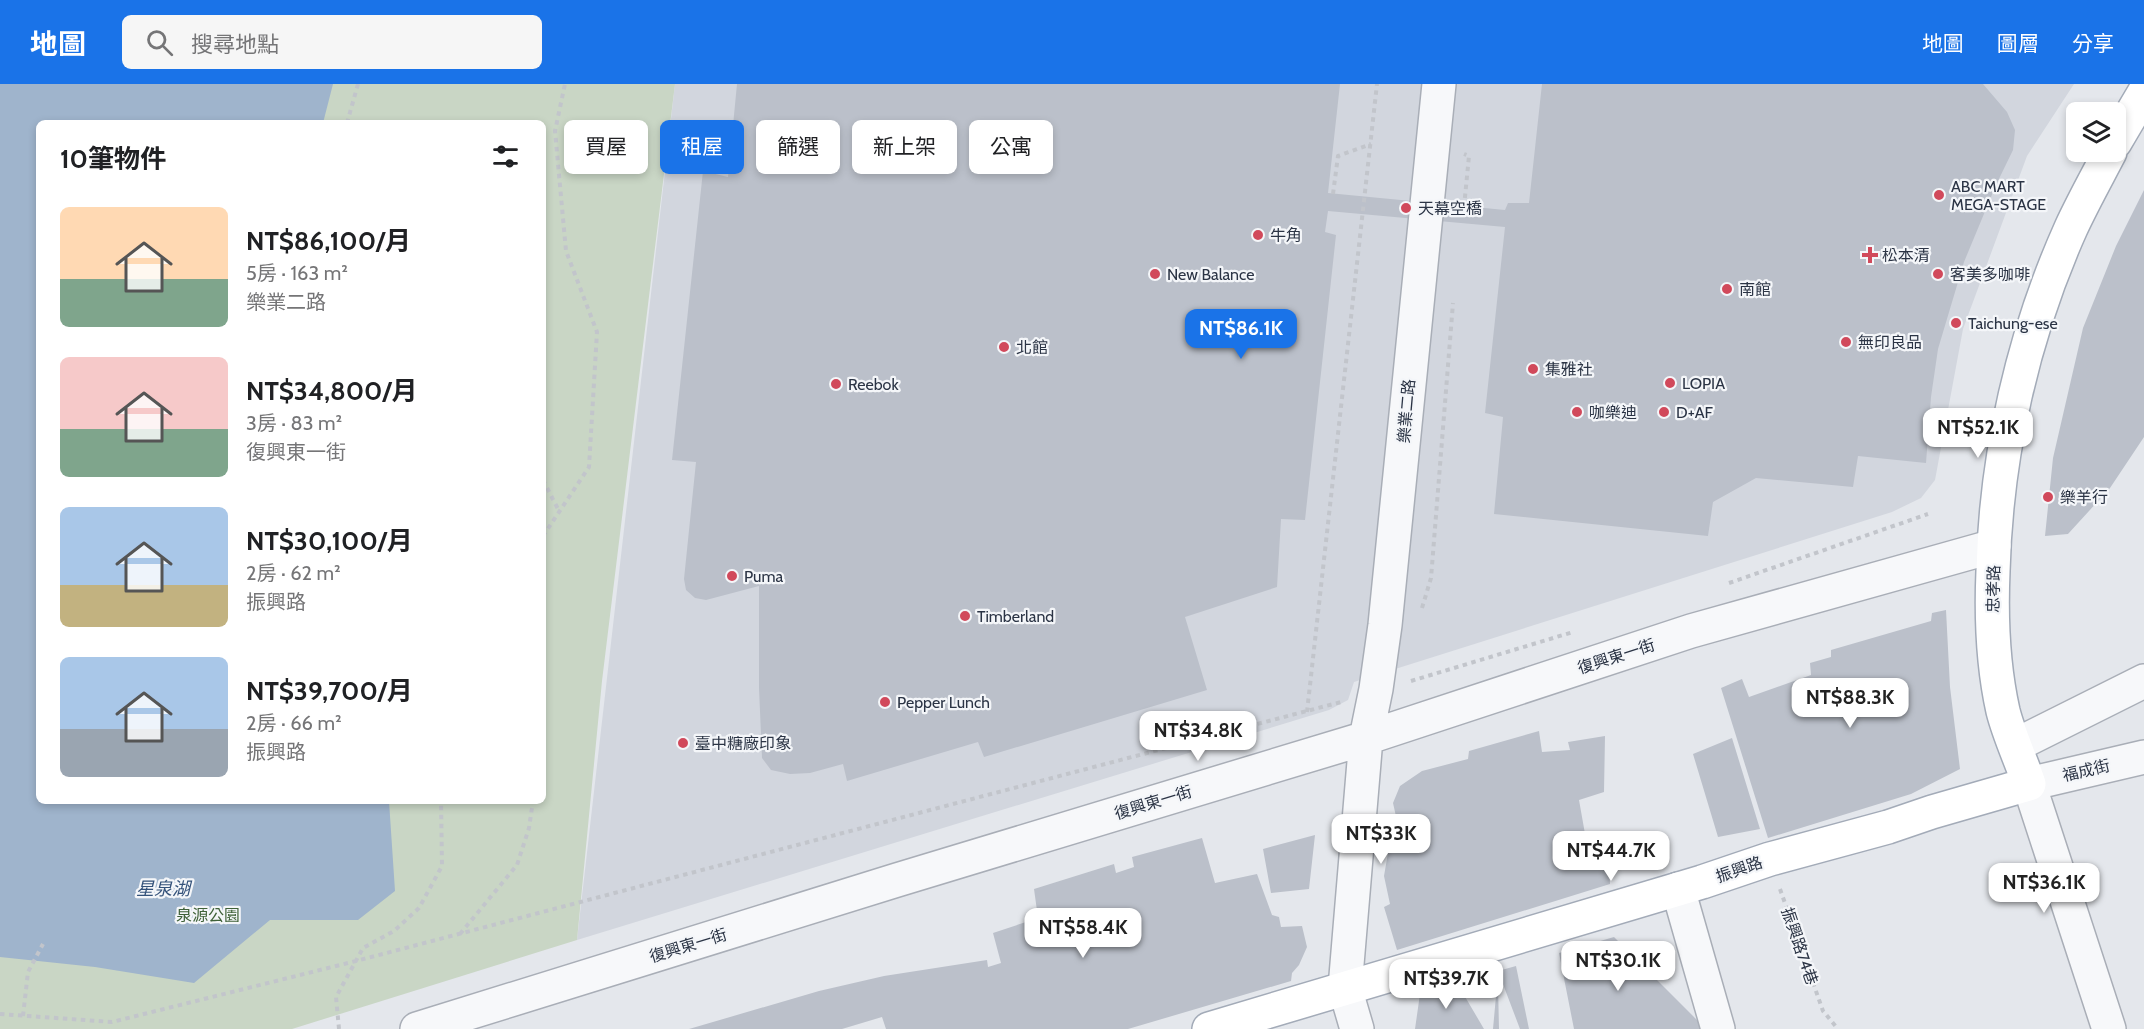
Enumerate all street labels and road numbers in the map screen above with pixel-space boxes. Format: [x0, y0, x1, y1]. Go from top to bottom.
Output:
street label: 樂業二路 [1394, 378, 1419, 444]
street label: 忠孝路 [1984, 565, 2003, 613]
street label: 復興東一街 [1575, 635, 1657, 678]
street label: 福成街 [2061, 756, 2112, 785]
street label: 復興東一街 [1112, 782, 1194, 823]
street label: 振興路 [1713, 853, 1765, 886]
street label: 振興路74巷 [1777, 905, 1822, 987]
street label: 復興東一街 [647, 925, 729, 966]

